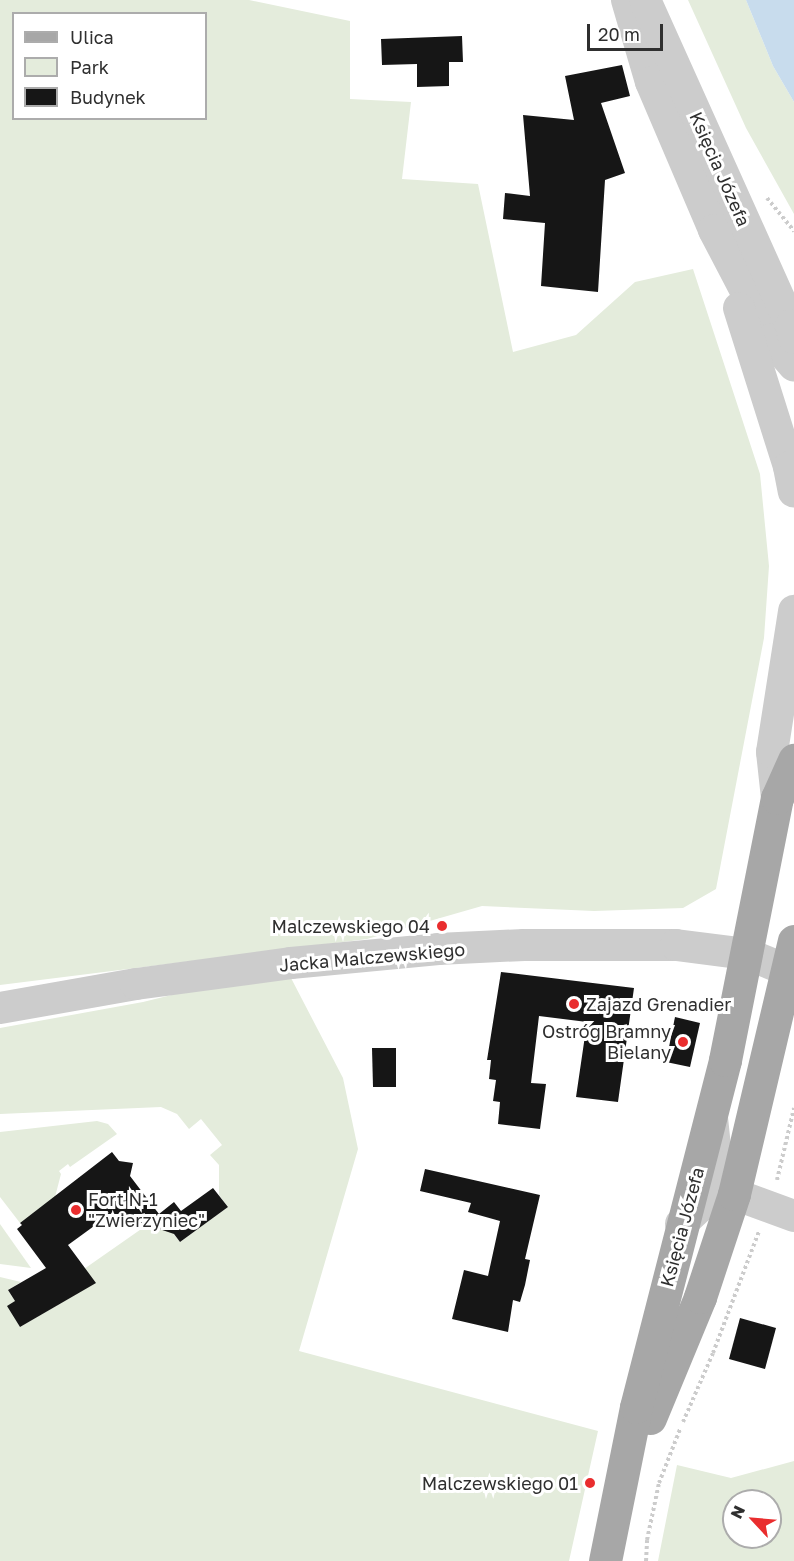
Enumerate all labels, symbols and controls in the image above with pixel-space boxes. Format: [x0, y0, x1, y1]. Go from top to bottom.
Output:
legend [12, 12, 207, 120]
scale bar [590, 12, 666, 50]
text: 20 m [598, 23, 640, 45]
text: Ulica [70, 26, 114, 48]
text: Park [70, 56, 109, 78]
text: Budynek [70, 86, 146, 108]
street label: Księcia Józefa [685, 108, 755, 230]
place label: Malczewskiego 04 [271, 915, 430, 937]
marker: Malczewskiego 04 [435, 919, 449, 933]
street label: Jacka Malczewskiego [278, 938, 466, 976]
place label: Zajazd Grenadier [586, 993, 731, 1015]
marker: Zajazd Grenadier [567, 997, 581, 1011]
place label: Ostróg Bramny Bielany [542, 1021, 671, 1064]
marker: Ostróg Bramny Bielany [676, 1035, 690, 1049]
street label: Księcia Józefa [656, 1165, 708, 1289]
place label: Fort N-1 "Zwierzyniec" [88, 1189, 205, 1232]
marker: Fort N-1 "Zwierzyniec" [69, 1203, 83, 1217]
place label: Malczewskiego 01 [422, 1472, 578, 1494]
marker: Malczewskiego 01 [583, 1476, 597, 1490]
north arrow [722, 1489, 782, 1549]
text: N [726, 1502, 749, 1522]

